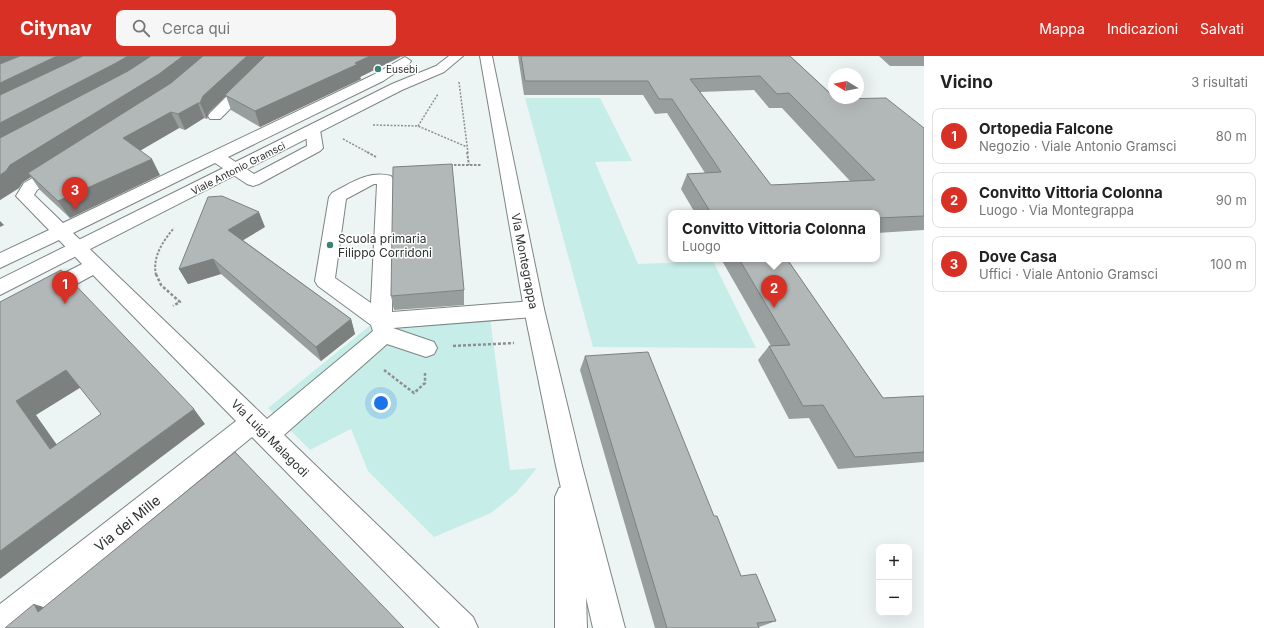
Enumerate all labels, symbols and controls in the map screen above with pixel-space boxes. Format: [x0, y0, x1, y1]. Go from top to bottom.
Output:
search box [116, 10, 396, 46]
text: Citynav [20, 17, 92, 40]
icon: search [130, 17, 152, 39]
text: Cerca qui [162, 19, 230, 38]
text: Mappa [1039, 20, 1085, 37]
text: Indicazioni [1107, 20, 1178, 37]
text: Salvati [1200, 20, 1244, 37]
place label: Eusebi [386, 63, 418, 75]
marker: Eusebi [373, 64, 383, 74]
north arrow [828, 68, 864, 104]
text: Vicino [940, 72, 993, 92]
text: 3 risultati [1191, 74, 1248, 90]
text: Ortopedia Falcone [979, 119, 1113, 138]
text: 1 [951, 128, 957, 144]
text: 80 m [1216, 128, 1247, 144]
text: Negozio · Viale Antonio Gramsci [979, 138, 1177, 154]
street label: Viale Antonio Gramsci [189, 139, 287, 197]
pin: 3 [62, 177, 88, 210]
text: Convitto Vittoria Colonna [979, 183, 1163, 202]
text: 2 [950, 192, 958, 208]
text: 90 m [1216, 192, 1247, 208]
text: Luogo · Via Montegrappa [979, 202, 1134, 218]
popup [668, 210, 880, 262]
street label: Via Montegrappa [508, 212, 542, 310]
text: Convitto Vittoria Colonna [682, 219, 866, 238]
place label: Scuola primaria Filippo Corridoni [338, 231, 432, 260]
text: Luogo [682, 238, 721, 254]
marker: Scuola primaria Filippo Corridoni [325, 240, 335, 250]
text: Dove Casa [979, 247, 1057, 266]
text: 3 [950, 256, 958, 272]
text: 100 m [1210, 256, 1247, 272]
text: Uffici · Viale Antonio Gramsci [979, 266, 1158, 282]
pin: 1 [52, 271, 78, 304]
pin: 2 [761, 275, 787, 308]
your location [371, 393, 391, 413]
street label: Via Luigi Malagodi [228, 396, 312, 480]
street label: Via dei Mille [91, 491, 163, 555]
map controls [876, 544, 912, 616]
button: + [876, 544, 912, 580]
button: − [876, 580, 912, 616]

